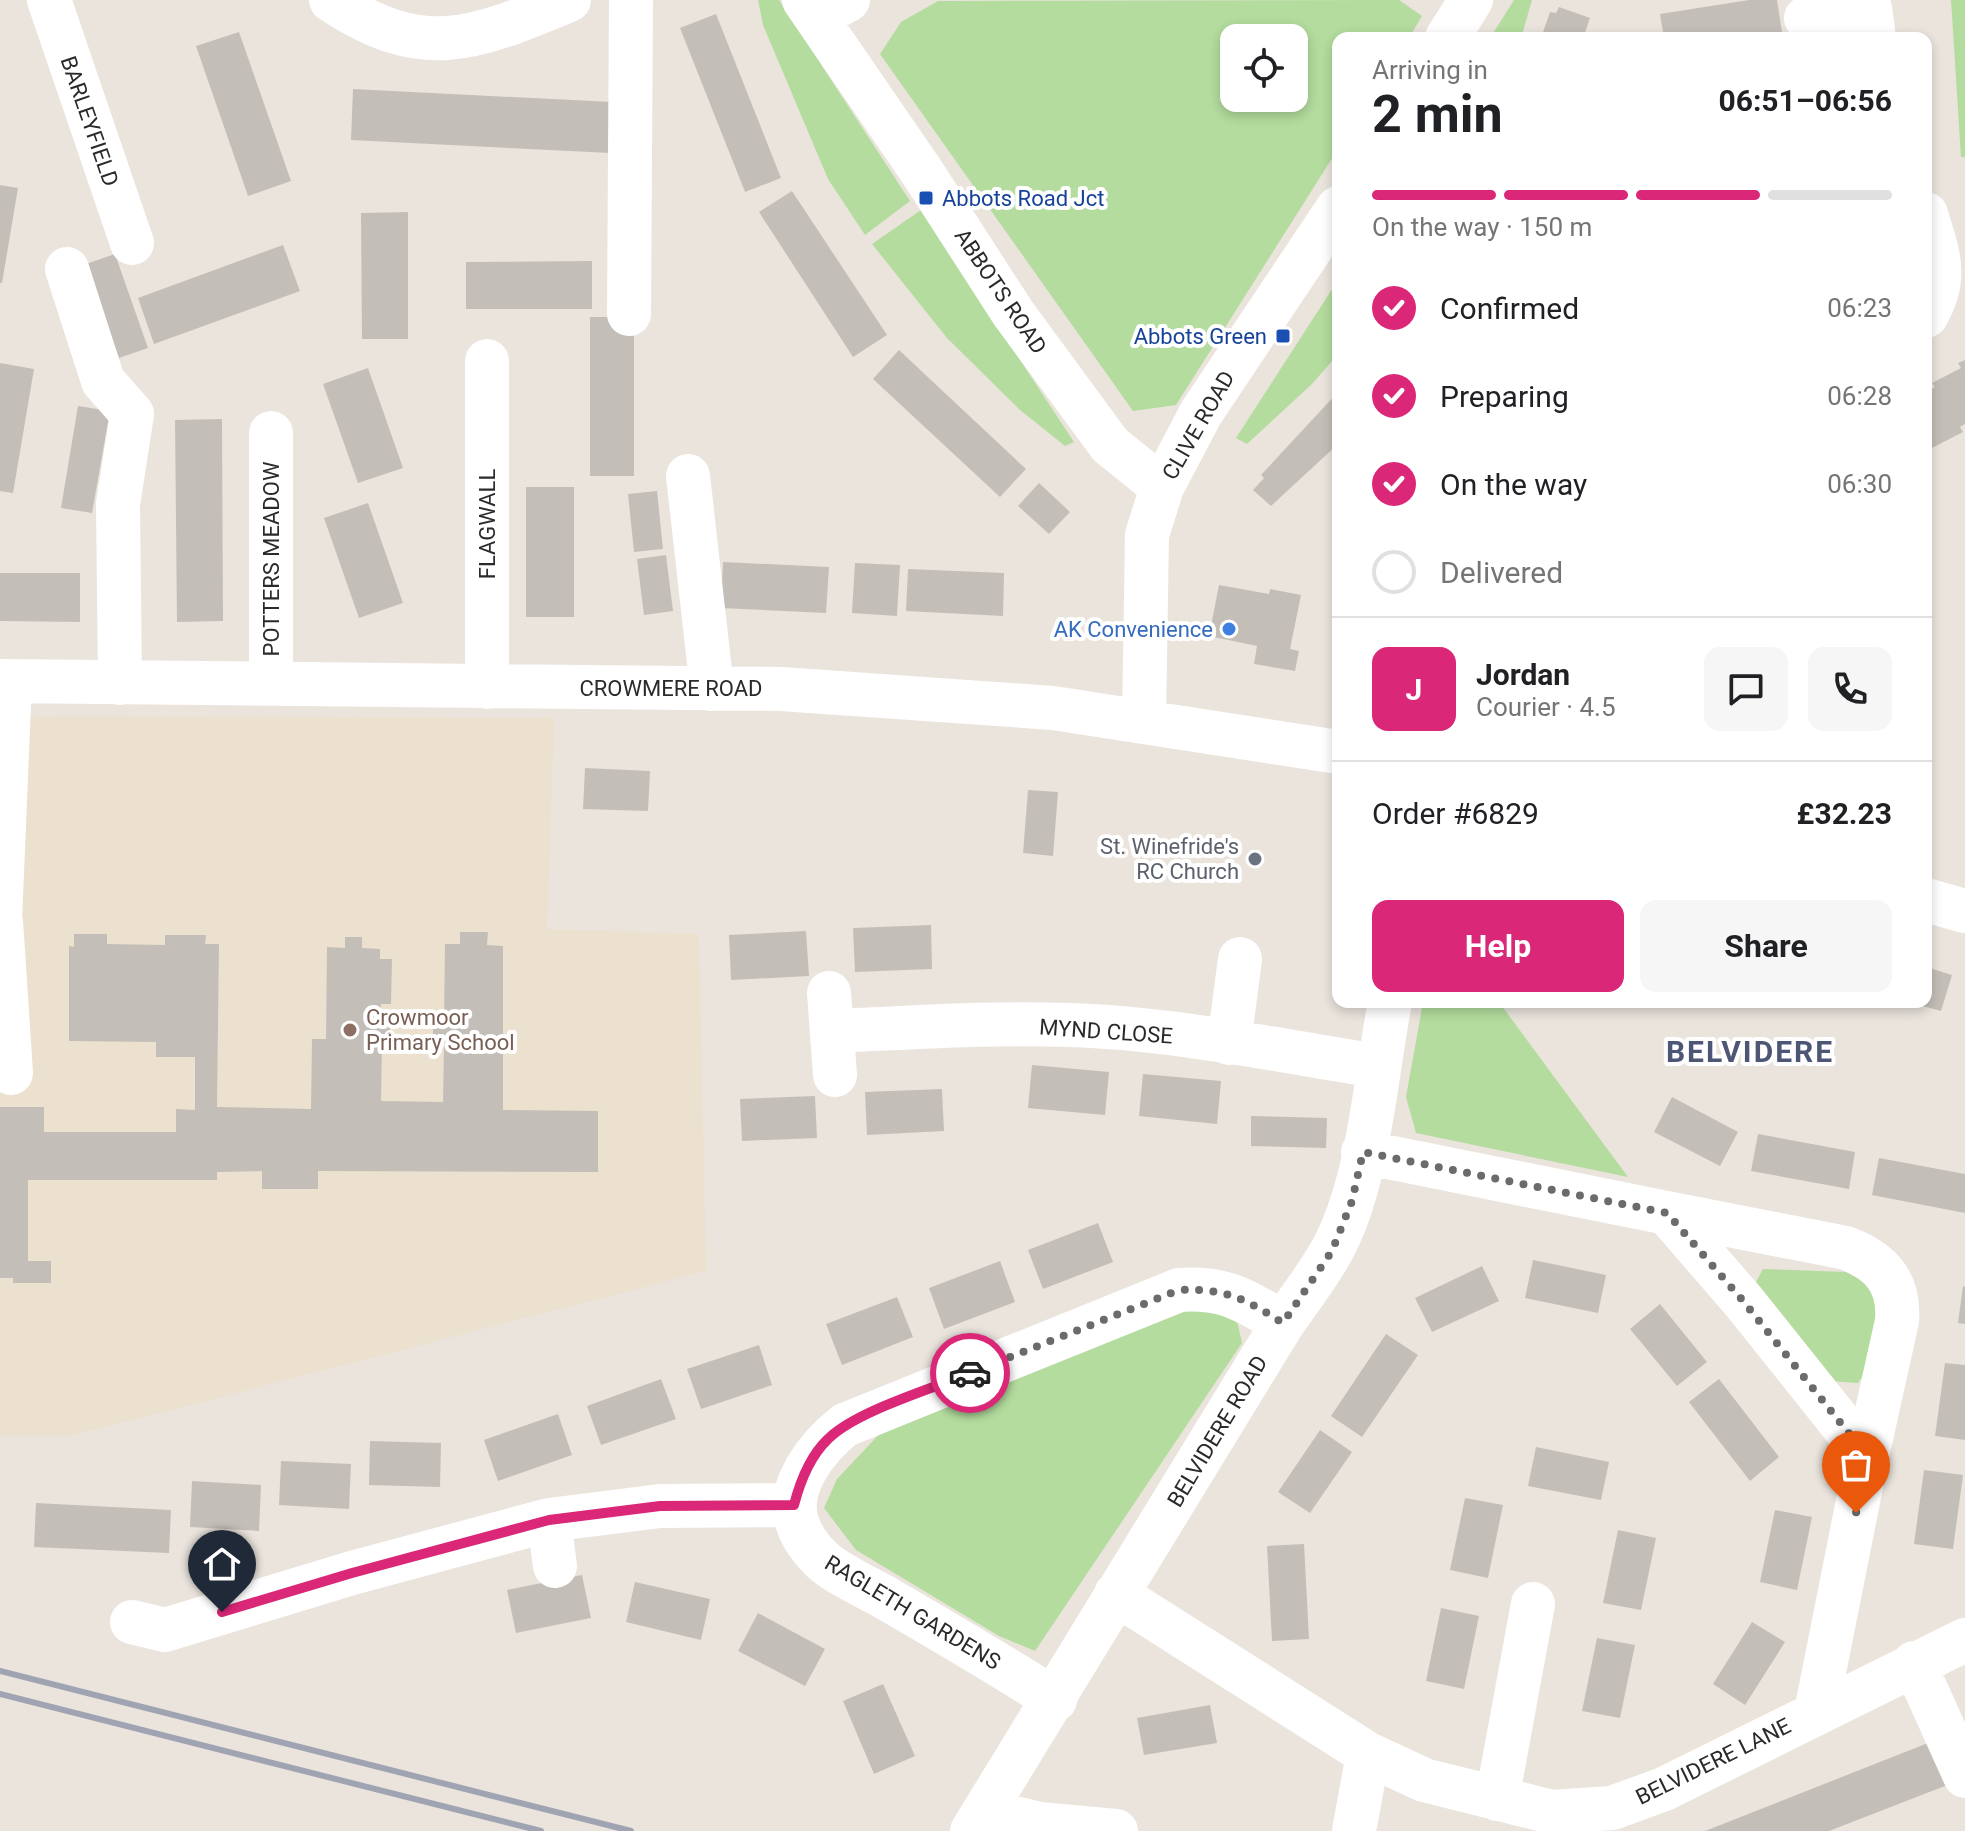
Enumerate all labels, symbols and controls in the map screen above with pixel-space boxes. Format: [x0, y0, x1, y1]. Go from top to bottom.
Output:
map controls [1220, 24, 1308, 112]
button: locate [1220, 24, 1308, 112]
street label: BARLEYFIELD [56, 53, 124, 190]
text: Arriving in [1372, 55, 1488, 85]
text: 06:51–06:56 [1718, 83, 1892, 118]
text: 2 min [1372, 84, 1503, 145]
place label: Abbots Road Jct [942, 186, 1104, 211]
marker: Abbots Road Jct [917, 189, 935, 207]
text: On the way · 150 m [1372, 212, 1592, 242]
street label: ABBOTS ROAD [950, 224, 1052, 359]
icon: check [1372, 286, 1416, 330]
text: Confirmed [1440, 291, 1579, 326]
text: 06:23 [1827, 293, 1892, 323]
place label: Abbots Green [1134, 324, 1267, 349]
marker: Abbots Green [1274, 327, 1292, 345]
street label: CLIVE ROAD [1157, 366, 1240, 484]
icon: check [1372, 374, 1416, 418]
text: Preparing [1440, 379, 1569, 414]
text: 06:28 [1827, 381, 1892, 411]
street label: POTTERS MEADOW [259, 461, 284, 656]
icon: check [1372, 462, 1416, 506]
text: On the way [1440, 467, 1587, 502]
street label: FLAGWALL [475, 469, 500, 579]
text: 06:30 [1827, 469, 1892, 499]
text: Delivered [1440, 555, 1563, 590]
place label: AK Convenience [1054, 617, 1213, 642]
marker: AK Convenience [1220, 620, 1238, 638]
button: chat [1704, 647, 1788, 731]
button: phone [1808, 647, 1892, 731]
text: Jordan [1476, 657, 1570, 692]
text: J [1406, 672, 1422, 707]
street label: CROWMERE ROAD [579, 676, 763, 701]
text: Courier · 4.5 [1476, 692, 1616, 722]
text: Order #6829 [1372, 796, 1539, 831]
text: £32.23 [1797, 796, 1892, 831]
place label: St. Winefride's RC Church [1100, 834, 1239, 884]
marker: St. Winefride's RC Church [1246, 850, 1264, 868]
button: Help [1372, 900, 1624, 992]
button: Share [1640, 900, 1892, 992]
place label: Crowmoor Primary School [366, 1005, 515, 1055]
street label: MYND CLOSE [1038, 1014, 1174, 1049]
marker: Crowmoor Primary School [341, 1021, 359, 1039]
district label: BELVIDERE [1666, 1034, 1834, 1069]
courier [930, 1333, 1010, 1413]
icon: car [948, 1351, 992, 1395]
street label: BELVIDERE ROAD [1162, 1351, 1272, 1511]
pin [1822, 1431, 1890, 1513]
icon: bag [1834, 1443, 1878, 1487]
pin [188, 1530, 256, 1612]
icon: home [200, 1542, 244, 1586]
street label: RAGLETH GARDENS [820, 1550, 1005, 1675]
street label: BELVIDERE LANE [1632, 1713, 1795, 1810]

